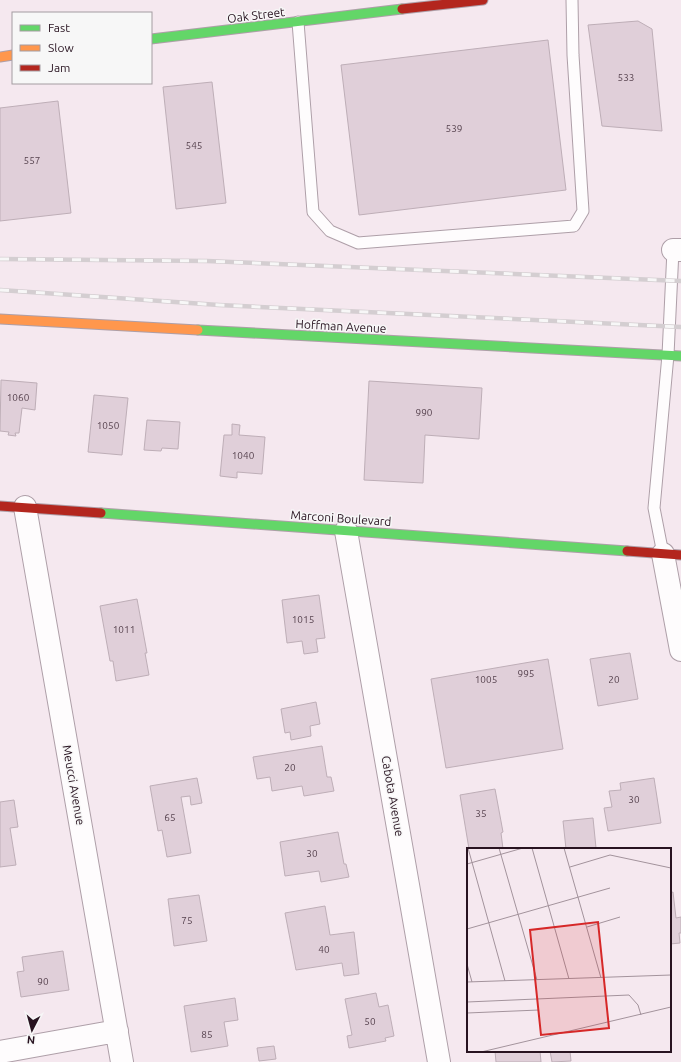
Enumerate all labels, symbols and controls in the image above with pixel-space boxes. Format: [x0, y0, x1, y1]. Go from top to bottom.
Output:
street label: Oak Street [227, 5, 286, 25]
legend [12, 12, 152, 84]
text: Fast [48, 21, 70, 34]
text: Slow [48, 41, 74, 54]
text: Jam [48, 61, 70, 74]
house number: 533 [618, 72, 634, 83]
house number: 539 [446, 123, 462, 134]
house number: 545 [186, 140, 202, 151]
house number: 557 [24, 155, 40, 166]
street label: Hoffman Avenue [295, 317, 387, 335]
house number: 1060 [7, 392, 30, 403]
house number: 990 [416, 407, 433, 418]
house number: 1050 [97, 420, 120, 431]
house number: 1040 [232, 450, 255, 461]
street label: Marconi Boulevard [290, 508, 392, 528]
house number: 1015 [292, 614, 314, 625]
house number: 1011 [113, 624, 135, 635]
house number: 995 [518, 668, 534, 679]
house number: 1005 [475, 674, 497, 685]
house number: 20 [608, 674, 620, 685]
street label: Meucci Avenue [61, 744, 87, 826]
street label: Cabota Avenue [380, 755, 406, 837]
house number: 20 [284, 762, 296, 773]
house number: 30 [628, 794, 640, 805]
house number: 35 [475, 808, 487, 819]
house number: 65 [164, 812, 176, 823]
house number: 30 [306, 848, 318, 859]
inset map [467, 848, 671, 1052]
house number: 75 [181, 915, 193, 926]
house number: 40 [318, 944, 330, 955]
house number: 90 [37, 976, 49, 987]
north arrow [12, 1010, 52, 1050]
house number: 50 [364, 1016, 376, 1027]
house number: 85 [201, 1029, 213, 1040]
text: N [26, 1034, 36, 1046]

